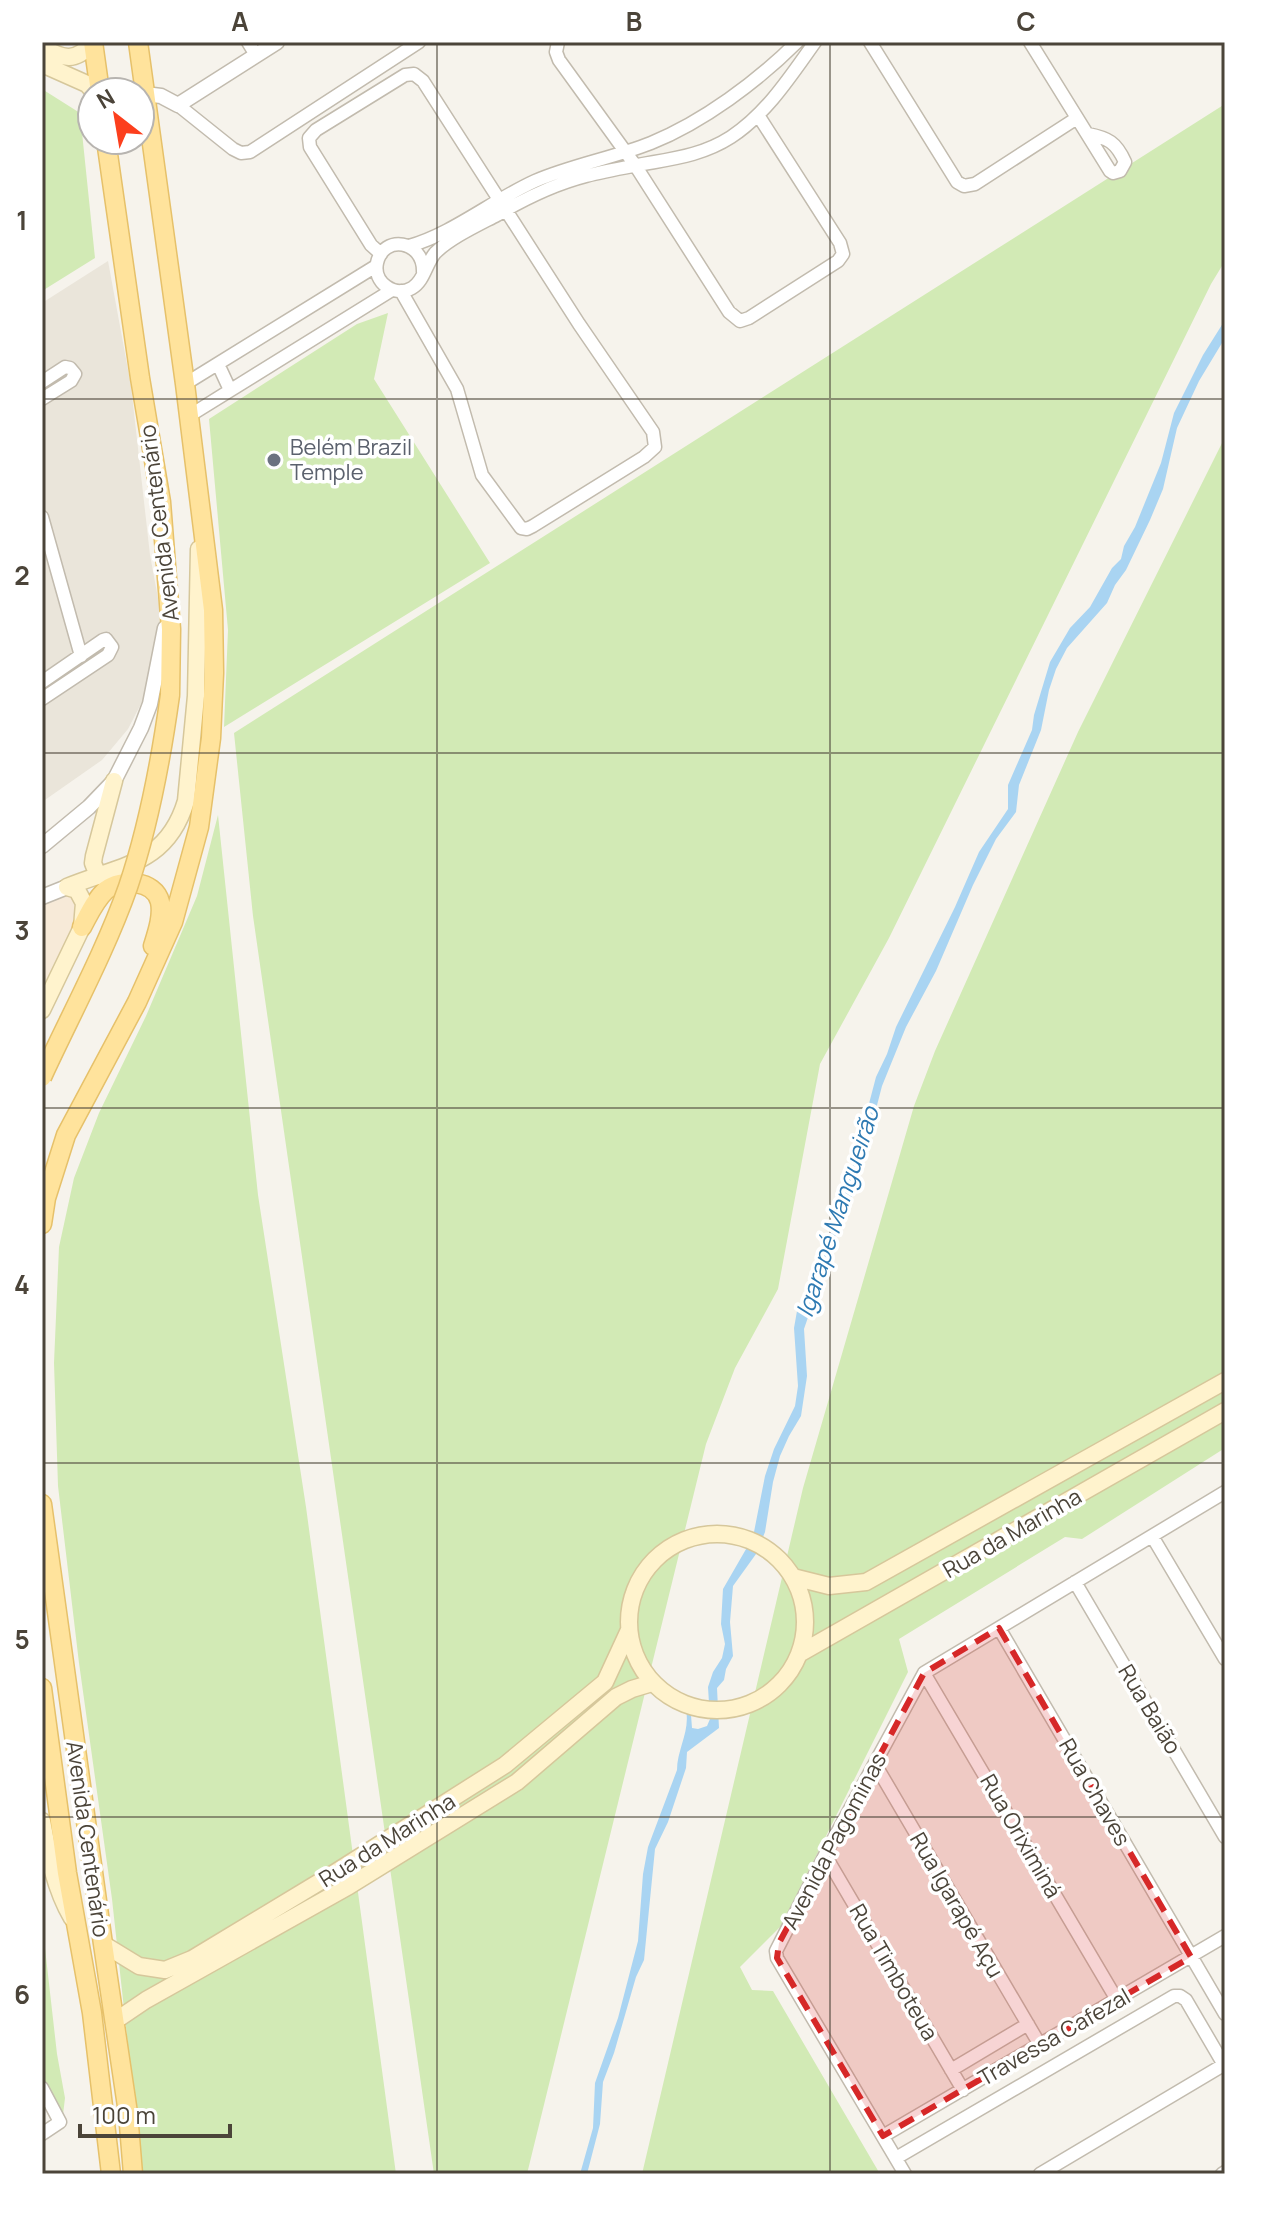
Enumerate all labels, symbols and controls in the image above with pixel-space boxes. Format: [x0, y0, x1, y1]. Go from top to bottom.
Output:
text: A [231, 3, 249, 39]
text: B [626, 3, 642, 39]
text: C [1016, 3, 1036, 39]
north arrow [76, 76, 156, 156]
text: N [91, 82, 120, 116]
text: 1 [16, 202, 28, 238]
street label: Avenida Centenário [132, 423, 186, 623]
place label: Belém Brazil Temple [290, 432, 412, 487]
marker: Belém Brazil Temple [265, 451, 283, 469]
text: 2 [14, 557, 30, 593]
text: 3 [14, 912, 30, 948]
water label: Igarapé Mangueirão [787, 1100, 887, 1321]
text: 4 [14, 1266, 30, 1302]
street label: Rua da Marinha [937, 1481, 1087, 1585]
text: 5 [14, 1621, 30, 1657]
street label: Rua Baião [1111, 1659, 1189, 1759]
street label: Rua Chaves [1052, 1733, 1138, 1851]
street label: Avenida Centenário [59, 1739, 117, 1939]
street label: Avenida Pagominas [775, 1747, 893, 1935]
street label: Rua Oriximiná [973, 1769, 1069, 1903]
street label: Rua da Marinha [313, 1786, 461, 1894]
street label: Rua Igarapé Açu [903, 1827, 1011, 1983]
street label: Rua Timboteua [843, 1898, 945, 2046]
text: 6 [14, 1976, 30, 2012]
street label: Travessa Cafezal [972, 1981, 1136, 2093]
scale bar [80, 2088, 230, 2138]
text: 100 m [92, 2098, 156, 2131]

